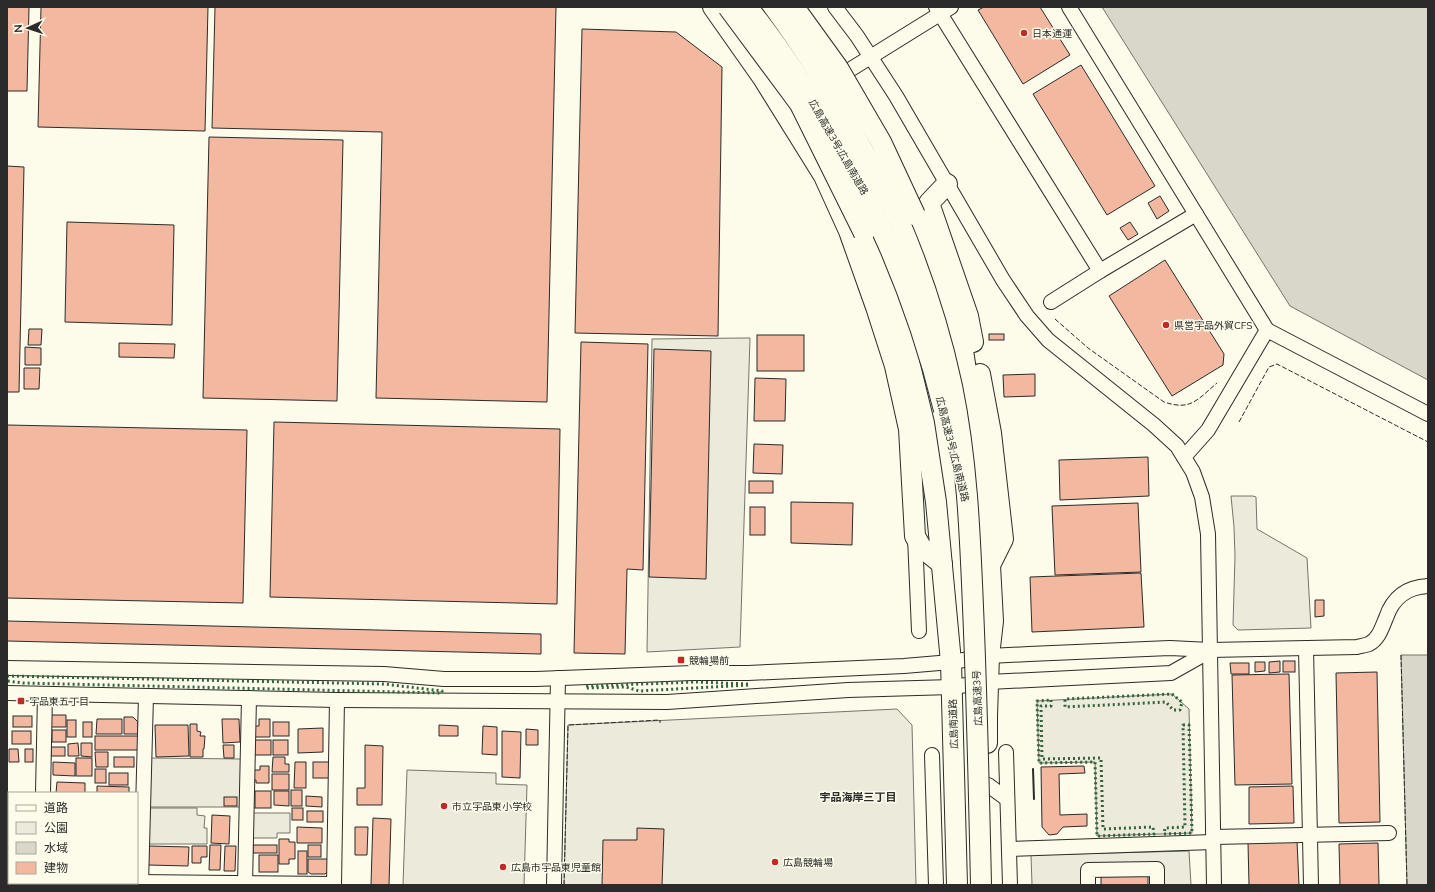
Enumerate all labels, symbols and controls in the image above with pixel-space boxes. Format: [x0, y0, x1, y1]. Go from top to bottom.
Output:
north arrow [8, 8, 48, 48]
text: N [11, 24, 25, 33]
place label: 日本通運 [1032, 27, 1072, 40]
marker: 日本通運 [1019, 28, 1029, 38]
street label: 広島高速3号;広島南道路 [806, 97, 871, 197]
place label: 県営宇品外貿CFS [1174, 319, 1252, 332]
marker: 県営宇品外貿CFS [1161, 320, 1171, 330]
street label: 広島高速3号;広島南道路 [933, 395, 972, 503]
place label: 競輪場前 [689, 654, 729, 667]
marker: 競輪場前 [676, 655, 686, 665]
street label: 広島高速3号 [970, 670, 985, 726]
place label: 宇品東五丁目 [29, 695, 89, 708]
marker: 宇品東五丁目 [16, 696, 26, 706]
street label: 広島南道路 [946, 699, 961, 749]
district label: 宇品海岸三丁目 [820, 790, 897, 804]
legend [8, 792, 138, 884]
text: 道路 [44, 800, 68, 815]
place label: 市立宇品東小学校 [452, 800, 532, 813]
marker: 市立宇品東小学校 [439, 801, 449, 811]
text: 公園 [44, 820, 68, 835]
text: 水域 [44, 840, 68, 855]
place label: 広島競輪場 [783, 856, 833, 869]
marker: 広島競輪場 [770, 857, 780, 867]
text: 建物 [44, 860, 68, 875]
place label: 広島市宇品東児童館 [511, 861, 601, 874]
marker: 広島市宇品東児童館 [498, 862, 508, 872]

